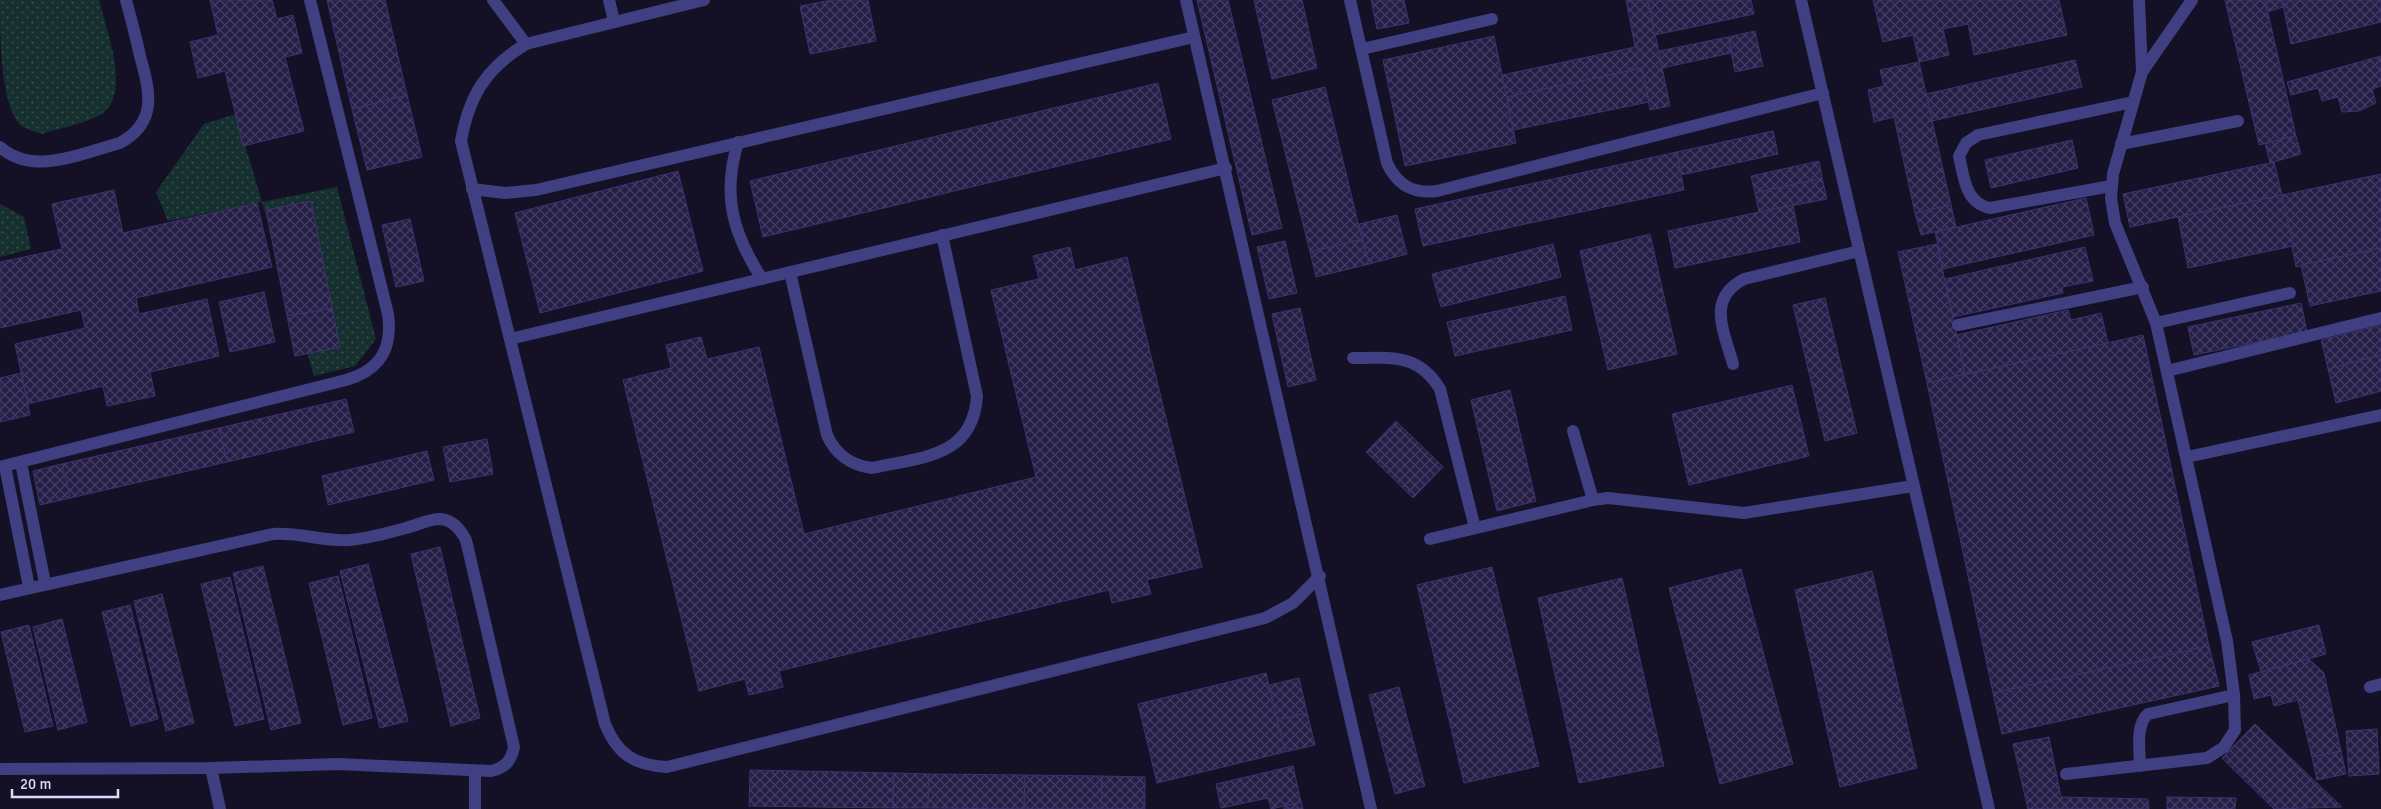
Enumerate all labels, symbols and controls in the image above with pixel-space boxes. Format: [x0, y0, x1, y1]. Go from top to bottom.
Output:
scale bar [12, 766, 119, 798]
text: 20 m [20, 775, 51, 793]

